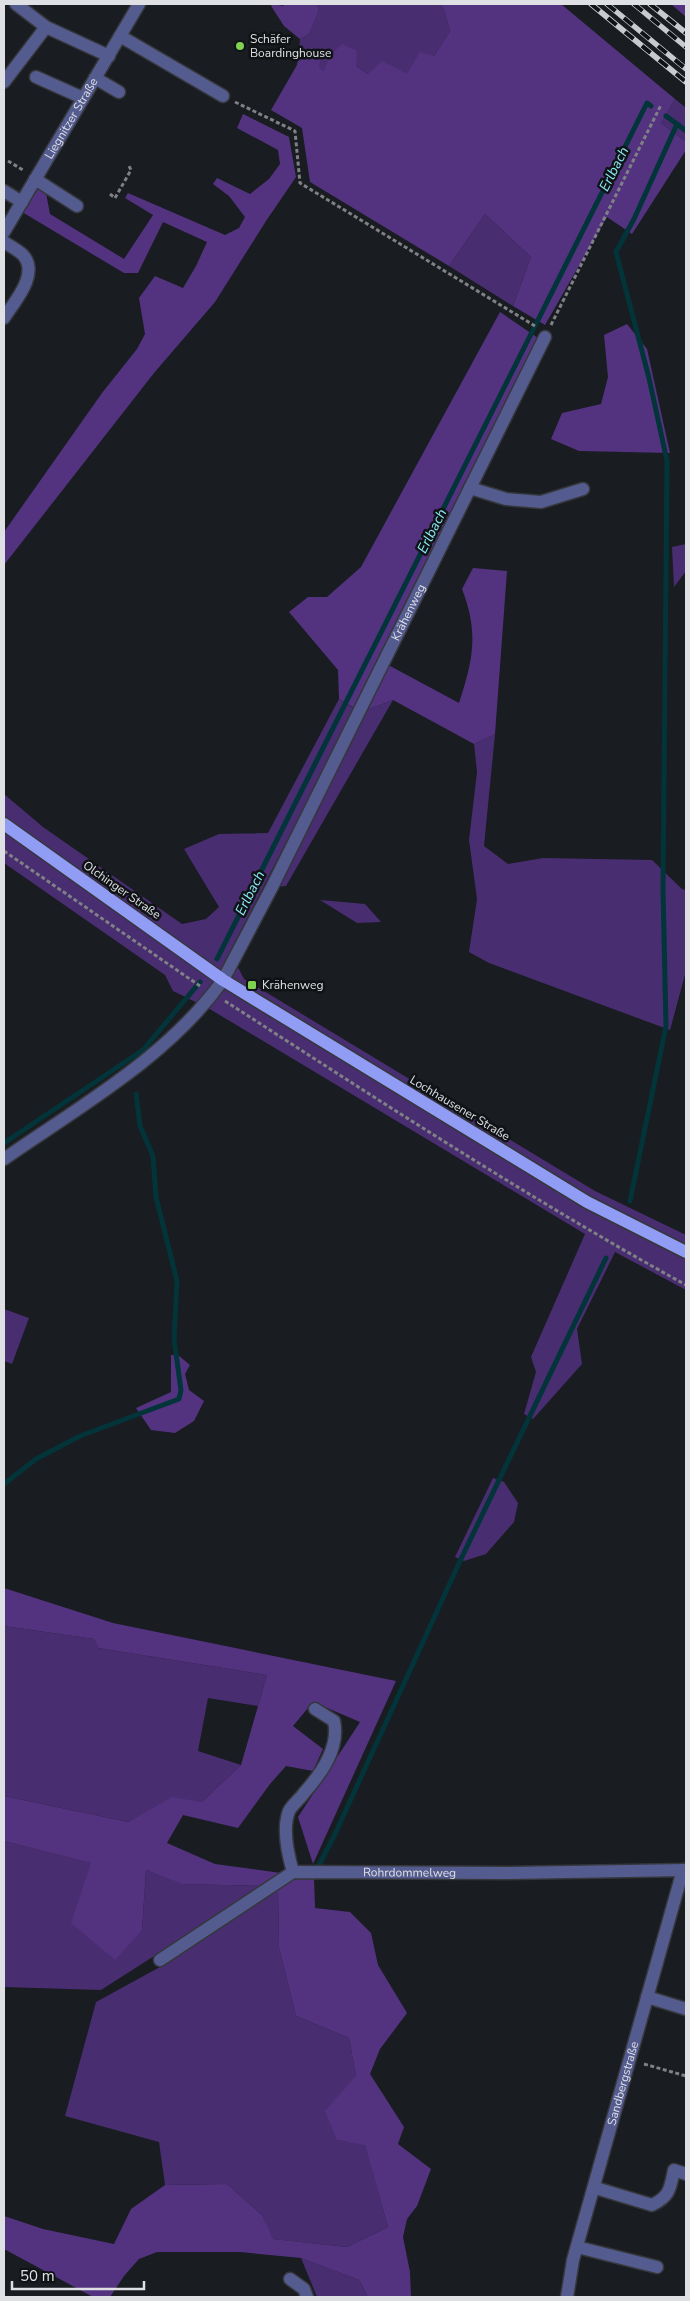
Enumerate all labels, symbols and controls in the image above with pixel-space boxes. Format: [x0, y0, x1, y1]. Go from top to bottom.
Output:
place label: Schäfer Boardinghouse [250, 31, 331, 61]
marker: Schäfer Boardinghouse [234, 40, 246, 52]
street label: Liegnitzer Straße [41, 75, 102, 162]
water label: Erlbach [595, 144, 633, 194]
water label: Erlbach [413, 506, 451, 556]
street label: Krähenweg [387, 581, 429, 644]
street label: Olchinger Straße [80, 857, 164, 923]
water label: Erlbach [231, 868, 269, 918]
place label: Krähenweg [262, 977, 323, 993]
marker: Krähenweg [246, 979, 258, 991]
street label: Lochhausener Straße [407, 1072, 513, 1144]
street label: Rohrdommelweg [363, 1864, 456, 1881]
street label: Sandbergstraße [603, 2040, 642, 2127]
scale bar [12, 2258, 145, 2290]
text: 50 m [20, 2266, 55, 2286]

